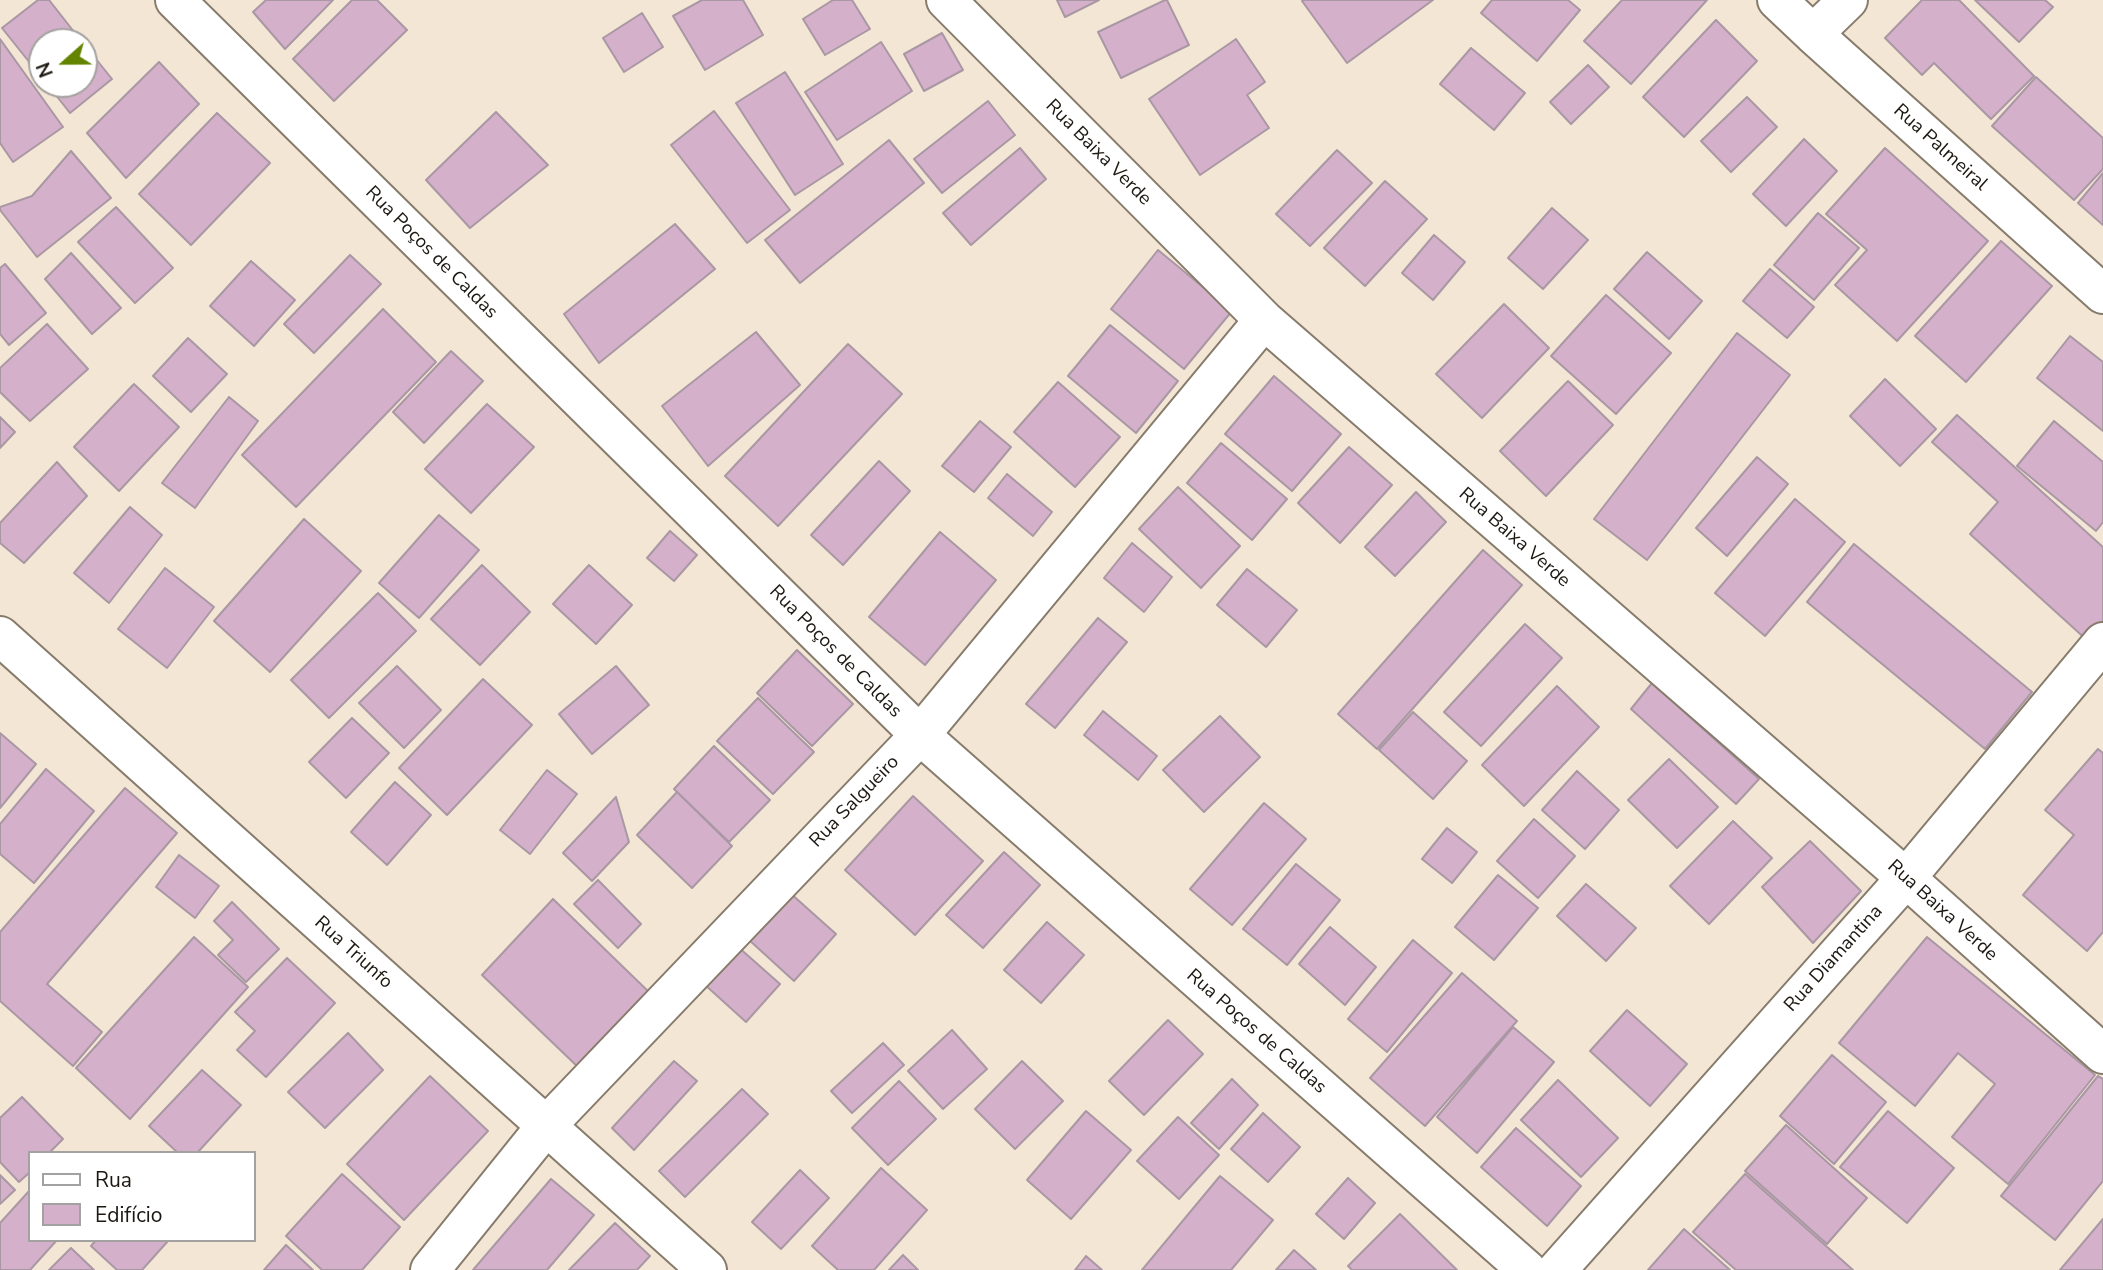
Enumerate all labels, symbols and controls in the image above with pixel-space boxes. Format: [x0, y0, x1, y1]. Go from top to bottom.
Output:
north arrow [28, 28, 98, 98]
text: N [31, 59, 60, 81]
street label: Rua Baixa Verde [1040, 95, 1156, 211]
street label: Rua Palmeiral [1888, 100, 1992, 196]
street label: Rua Poços de Caldas [360, 182, 502, 324]
street label: Rua Baixa Verde [1454, 483, 1574, 593]
street label: Rua Poços de Caldas [764, 581, 906, 723]
street label: Rua Salgueiro [805, 751, 905, 853]
street label: Rua Baixa Verde [1882, 856, 2002, 966]
street label: Rua Diamantina [1780, 901, 1888, 1017]
street label: Rua Triunfo [309, 912, 397, 994]
street label: Rua Poços de Caldas [1181, 965, 1331, 1099]
legend [28, 1151, 256, 1242]
text: Rua [95, 1166, 132, 1194]
text: Edifício [95, 1201, 162, 1229]

